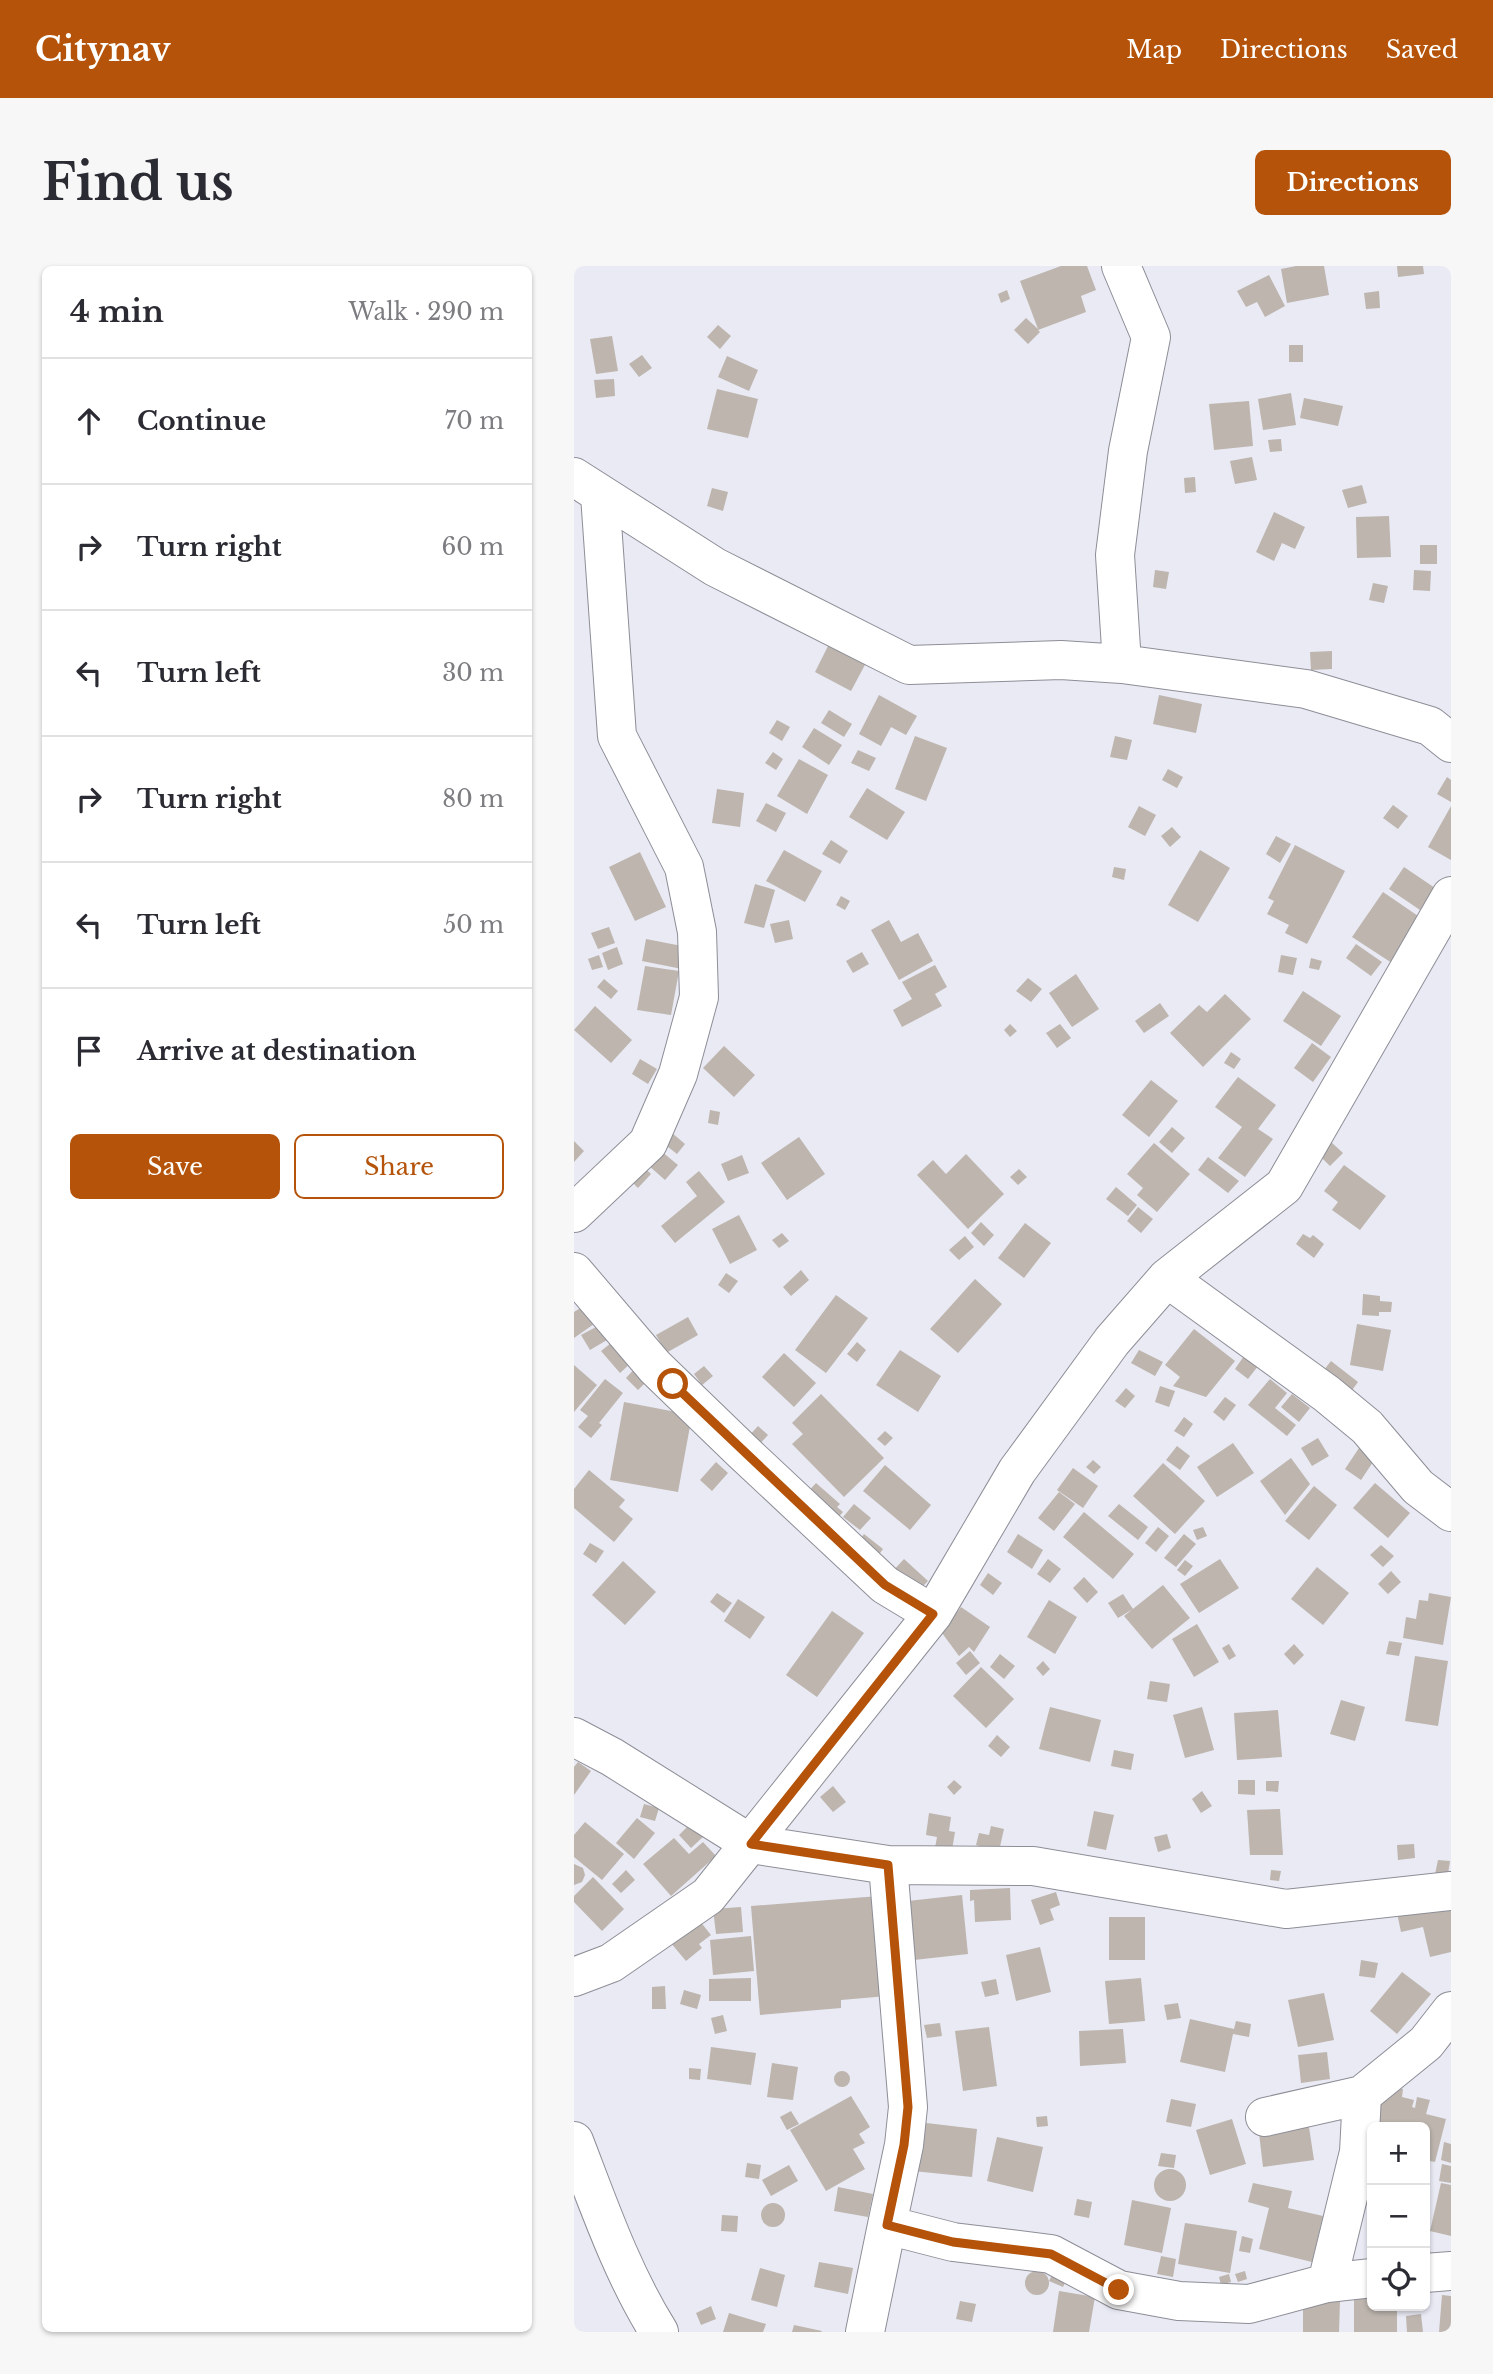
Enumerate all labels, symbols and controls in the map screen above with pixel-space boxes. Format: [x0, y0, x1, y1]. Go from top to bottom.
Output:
text: Citynav [35, 29, 171, 70]
text: Map [1126, 35, 1182, 64]
text: Directions [1220, 35, 1348, 64]
text: Saved [1386, 35, 1458, 64]
button: Directions [1255, 150, 1451, 215]
text: Find us [42, 152, 234, 213]
text: 4 min [70, 293, 164, 330]
text: Walk · 290 m [348, 298, 504, 326]
icon: ahead [70, 402, 108, 440]
text: Continue [137, 405, 266, 437]
text: 70 m [445, 407, 504, 435]
icon: right [70, 528, 108, 566]
text: Turn right [137, 531, 282, 563]
text: 60 m [442, 533, 504, 561]
icon: left [70, 654, 108, 692]
text: Turn left [137, 657, 261, 689]
text: 30 m [442, 659, 504, 687]
icon: right [70, 780, 108, 818]
text: Turn right [137, 783, 282, 815]
text: 80 m [442, 785, 504, 813]
icon: left [70, 906, 108, 944]
text: Turn left [137, 909, 261, 941]
text: 50 m [443, 911, 504, 939]
icon: arrive [70, 1032, 108, 1070]
text: Arrive at destination [137, 1035, 417, 1067]
button: Save [70, 1134, 280, 1199]
button: Share [294, 1134, 504, 1199]
route start [657, 1368, 688, 1399]
map controls [1367, 2122, 1430, 2311]
button: + [1367, 2122, 1430, 2185]
button: − [1367, 2185, 1430, 2248]
button: locate [1367, 2248, 1430, 2311]
route end [1103, 2274, 1134, 2305]

